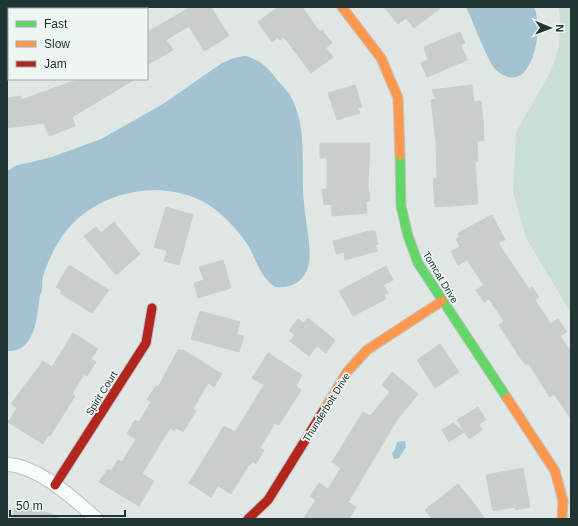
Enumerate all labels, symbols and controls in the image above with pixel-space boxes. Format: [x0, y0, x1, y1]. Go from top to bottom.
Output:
legend [8, 8, 148, 80]
north arrow [530, 8, 570, 48]
text: Fast [44, 17, 68, 31]
text: N [554, 24, 566, 32]
text: Slow [44, 37, 70, 51]
text: Jam [44, 57, 67, 71]
street label: Tomcat Drive [421, 249, 461, 305]
street label: Spirit Court [84, 369, 119, 417]
street label: Thunderbolt Drive [301, 370, 352, 444]
scale bar [10, 492, 125, 518]
text: 50 m [16, 499, 43, 513]

